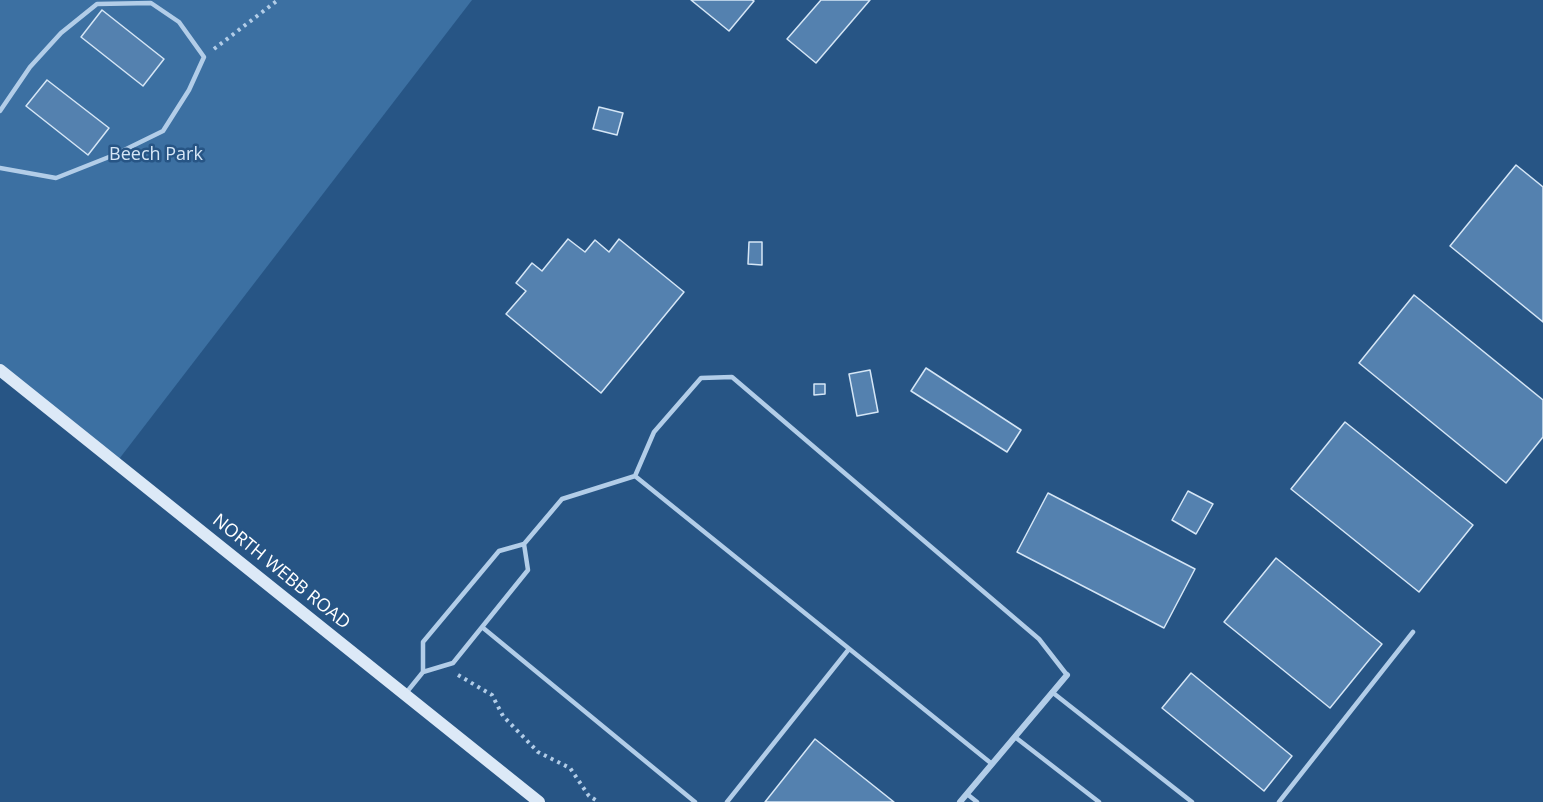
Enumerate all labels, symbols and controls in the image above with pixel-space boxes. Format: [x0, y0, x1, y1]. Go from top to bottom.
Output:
park label: Beech Park [109, 144, 203, 166]
street label: NORTH WEBB ROAD [208, 510, 354, 634]

